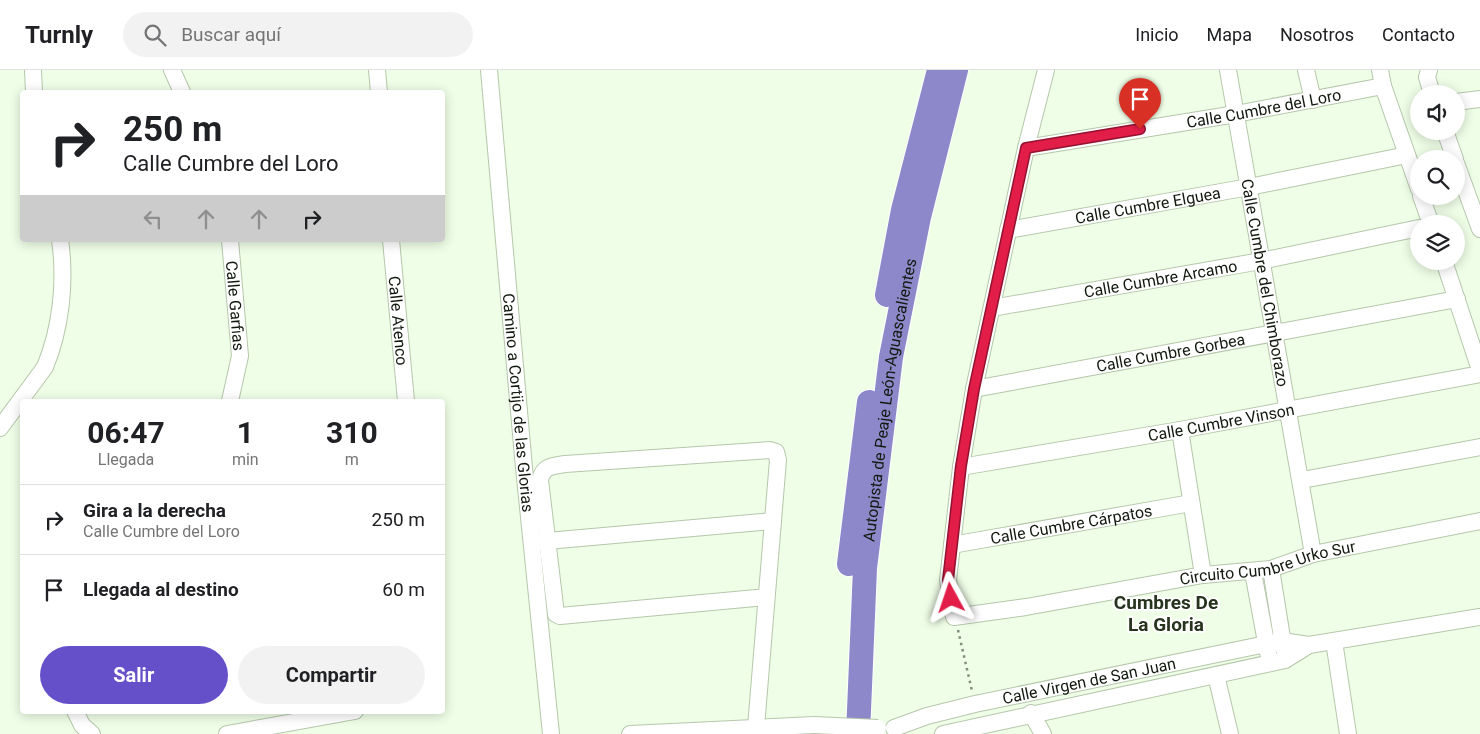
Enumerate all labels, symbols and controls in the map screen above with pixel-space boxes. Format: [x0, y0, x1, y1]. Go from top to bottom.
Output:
search box [123, 12, 473, 57]
text: Turnly [25, 21, 93, 49]
icon: search [141, 21, 169, 49]
text: Buscar aquí [181, 23, 281, 46]
text: Inicio [1135, 24, 1179, 45]
text: Mapa [1207, 24, 1252, 45]
text: Nosotros [1280, 24, 1354, 45]
text: Contacto [1382, 24, 1455, 45]
pin [1119, 78, 1161, 129]
icon: arrive [1126, 85, 1154, 113]
street label: Calle Cumbre del Loro [1185, 85, 1343, 132]
map controls [1410, 85, 1465, 270]
button: sound [1410, 85, 1465, 140]
text: 250 m [123, 109, 222, 150]
icon: right [40, 110, 105, 175]
button: search [1410, 150, 1465, 205]
text: Calle Cumbre del Loro [123, 151, 339, 176]
street label: Calle Cumbre del Chimborazo [1237, 177, 1292, 388]
street label: Calle Cumbre Elguea [1074, 183, 1222, 228]
icon: left [139, 205, 167, 233]
icon: ahead [192, 205, 220, 233]
icon: ahead [245, 205, 273, 233]
icon: right [298, 205, 326, 233]
button: layers [1410, 215, 1465, 270]
street label: Calle Cumbre Arcamo [1082, 256, 1239, 302]
street label: Autopista de Peaje León-Aguascalientes [859, 257, 920, 543]
street label: Calle Garfias [222, 260, 249, 352]
street label: Calle Atenco [384, 275, 412, 366]
street label: Camino a Cortijo de las Glorias [499, 293, 537, 513]
street label: Calle Cumbre Gorbea [1095, 330, 1247, 376]
street label: Calle Cumbre Vinson [1147, 400, 1296, 445]
text: 06:47 [87, 415, 165, 450]
text: 1 [237, 415, 254, 450]
text: 310 [326, 415, 378, 450]
text: Llegada [98, 450, 154, 469]
text: min [232, 450, 259, 469]
text: m [345, 450, 359, 469]
text: Gira a la derecha [83, 499, 226, 522]
street label: Calle Cumbre Cárpatos [989, 501, 1154, 548]
icon: right [40, 506, 68, 534]
text: 250 m [372, 508, 425, 531]
text: Calle Cumbre del Loro [83, 522, 240, 541]
street label: Circuito Cumbre Urko Sur [1178, 537, 1358, 589]
position arrow [924, 571, 976, 623]
icon: arrive [40, 576, 68, 604]
text: Llegada al destino [83, 578, 239, 601]
text: 60 m [382, 578, 425, 601]
district label: Cumbres De La Gloria [1114, 591, 1218, 636]
button: Salir [40, 646, 228, 704]
button: Compartir [238, 646, 425, 704]
street label: Calle Virgen de San Juan [1001, 654, 1178, 708]

